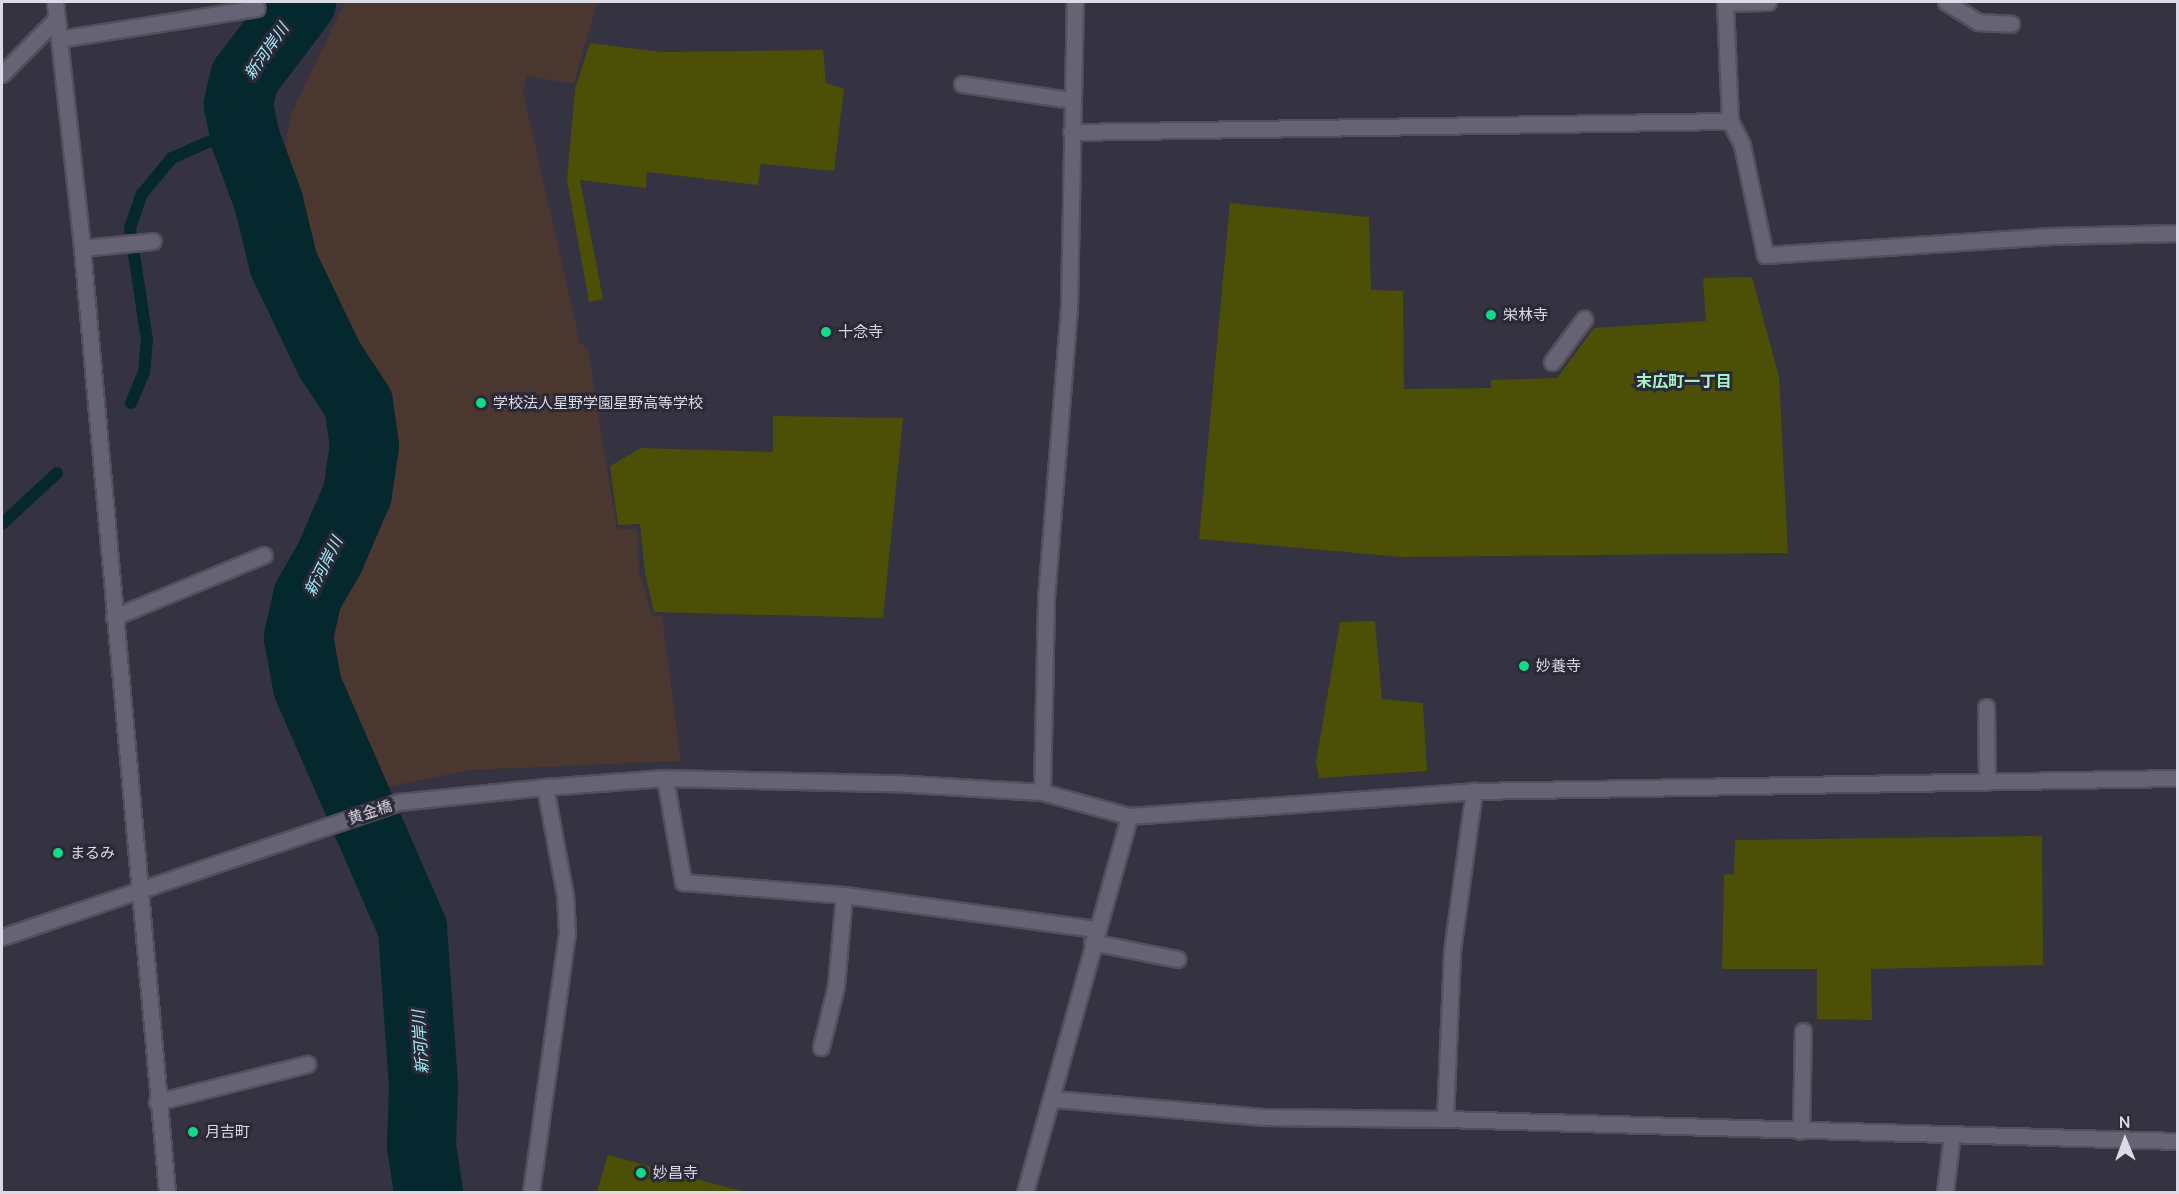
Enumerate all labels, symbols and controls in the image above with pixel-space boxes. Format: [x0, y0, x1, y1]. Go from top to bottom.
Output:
water label: 新河岸川 [240, 19, 292, 83]
place label: 栄林寺 [1503, 306, 1548, 324]
marker: 栄林寺 [1484, 308, 1498, 322]
place label: 十念寺 [838, 323, 883, 341]
marker: 十念寺 [819, 325, 833, 339]
district label: 末広町一丁目 [1636, 371, 1732, 391]
place label: 学校法人星野学園星野高等学校 [493, 394, 703, 412]
marker: 学校法人星野学園星野高等学校 [474, 396, 488, 410]
water label: 新河岸川 [300, 533, 346, 599]
place label: 妙養寺 [1536, 657, 1581, 675]
marker: 妙養寺 [1517, 659, 1531, 673]
street label: 黄金橋 [346, 796, 394, 828]
place label: まるみ [70, 844, 115, 862]
marker: まるみ [51, 846, 65, 860]
water label: 新河岸川 [408, 1009, 432, 1075]
north arrow [2095, 1110, 2155, 1170]
text: N [2119, 1111, 2131, 1133]
place label: 月吉町 [205, 1123, 250, 1141]
marker: 月吉町 [186, 1125, 200, 1139]
place label: 妙昌寺 [653, 1164, 698, 1182]
marker: 妙昌寺 [634, 1166, 648, 1180]

